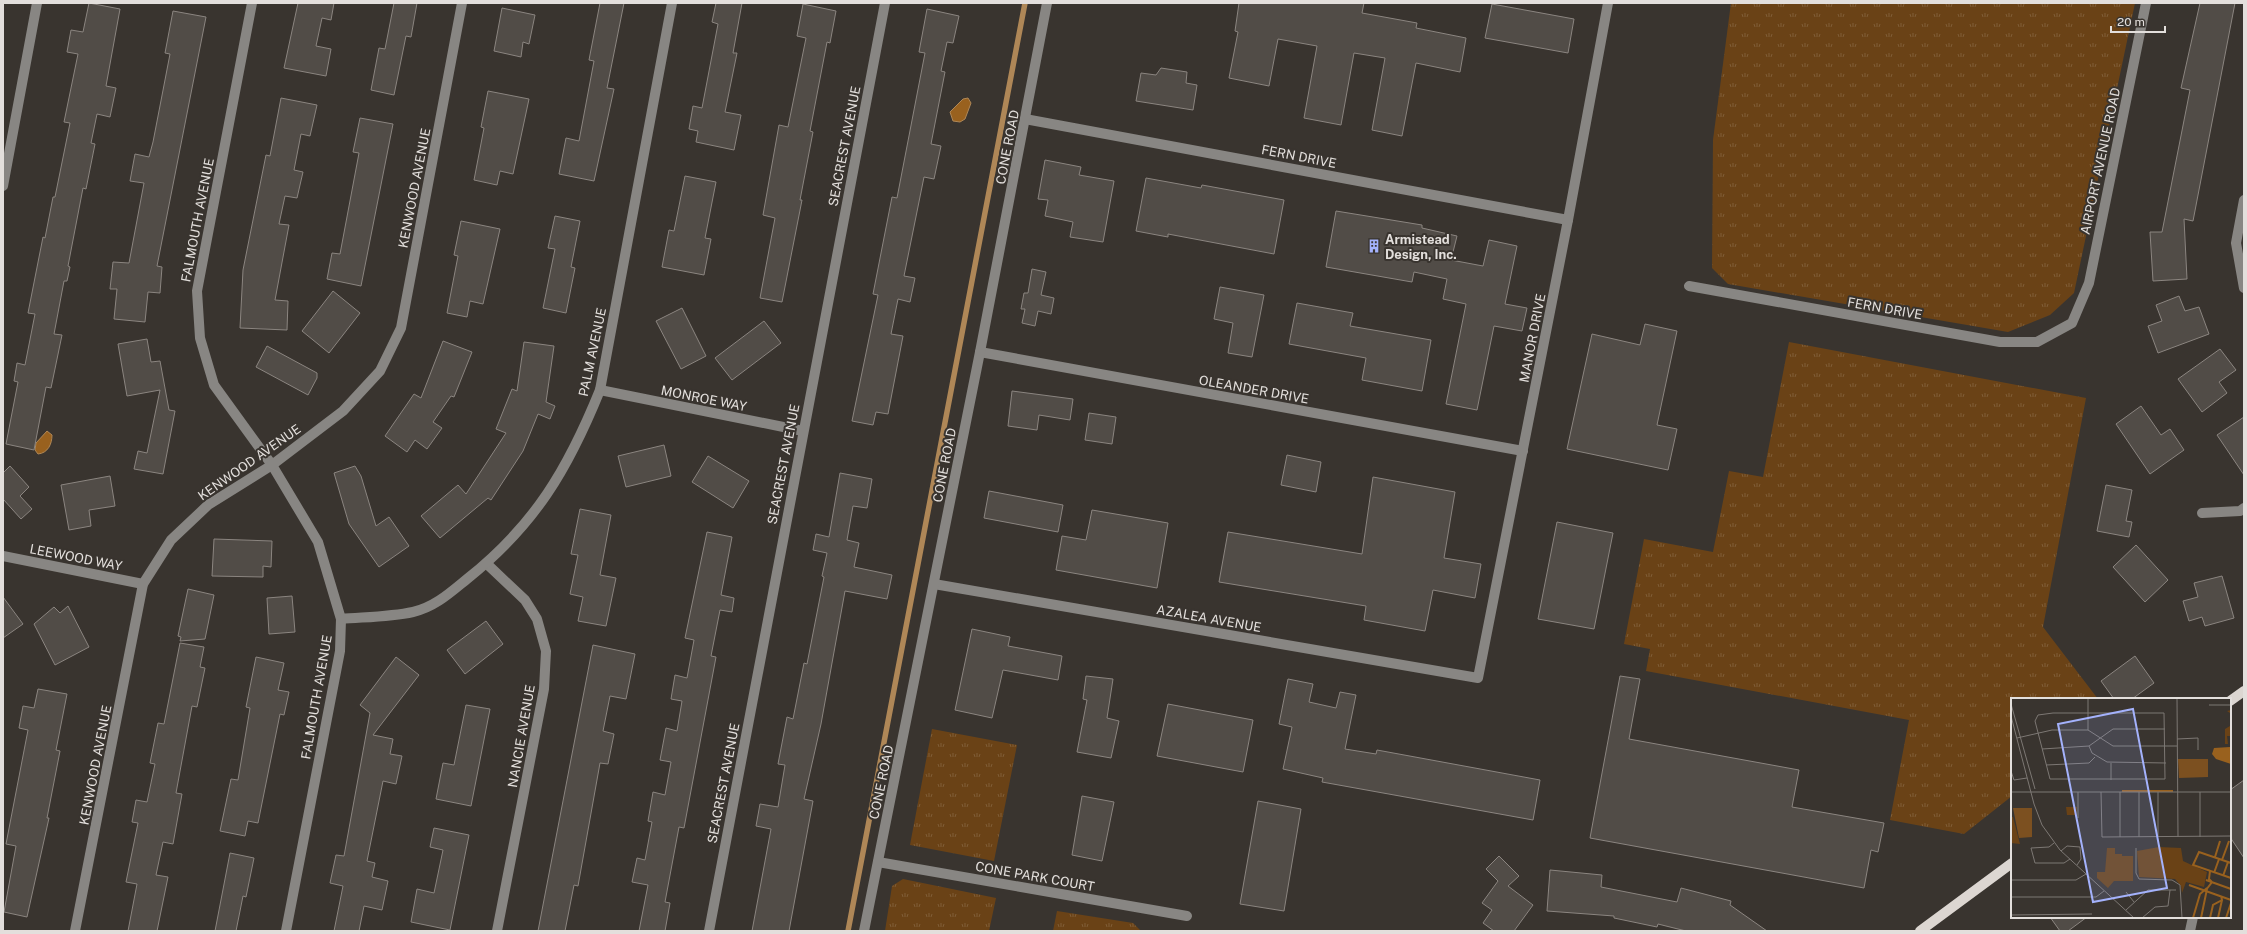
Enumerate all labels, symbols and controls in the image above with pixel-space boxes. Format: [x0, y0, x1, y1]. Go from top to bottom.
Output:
scale bar [2111, 8, 2165, 34]
text: 20 m [2117, 15, 2145, 29]
street label: SEACREST AVENUE [825, 85, 864, 208]
street label: AIRPORT AVENUE ROAD [2078, 86, 2123, 236]
street label: CONE ROAD [993, 109, 1022, 186]
street label: KENWOOD AVENUE [396, 127, 433, 249]
street label: FERN DRIVE [1260, 142, 1338, 171]
street label: FALMOUTH AVENUE [178, 157, 217, 283]
place label: Armistead Design, Inc. [1385, 232, 1457, 262]
building icon: Armistead Design, Inc. [1366, 238, 1382, 254]
street label: MANOR DRIVE [1517, 292, 1548, 384]
street label: FERN DRIVE [1846, 295, 1924, 322]
street label: PALM AVENUE [576, 306, 609, 398]
street label: OLEANDER DRIVE [1198, 372, 1310, 407]
street label: MONROE WAY [660, 383, 748, 414]
street label: SEACREST AVENUE [764, 403, 803, 526]
street label: KENWOOD AVENUE [195, 421, 303, 503]
street label: CONE ROAD [930, 427, 959, 504]
street label: LEEWOOD WAY [28, 541, 124, 574]
street label: AZALEA AVENUE [1155, 602, 1263, 635]
street label: FALMOUTH AVENUE [298, 634, 335, 760]
street label: NANCIE AVENUE [505, 683, 538, 789]
inset map [2011, 698, 2231, 918]
street label: KENWOOD AVENUE [77, 704, 114, 826]
street label: SEACREST AVENUE [704, 722, 743, 845]
street label: CONE ROAD [866, 744, 897, 821]
street label: CONE PARK COURT [974, 859, 1096, 894]

